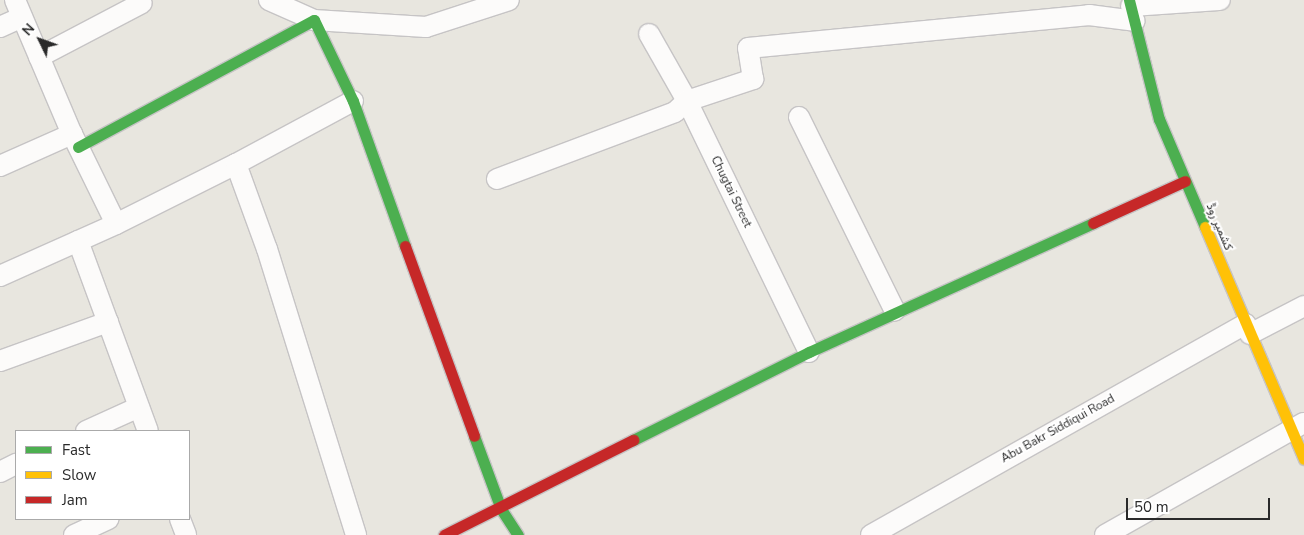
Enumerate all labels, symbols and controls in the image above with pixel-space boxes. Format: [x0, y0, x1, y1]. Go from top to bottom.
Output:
north arrow [15, 15, 65, 65]
text: N [18, 19, 39, 40]
street label: Chugtai Street [707, 154, 755, 230]
street label: کشمیر روڈ [1203, 201, 1235, 253]
street label: Abu Bakr Siddiqui Road [999, 392, 1117, 466]
legend [15, 430, 190, 520]
text: Fast [62, 440, 90, 460]
text: Slow [62, 465, 96, 485]
scale bar [1129, 488, 1273, 520]
text: Jam [62, 490, 88, 510]
text: 50 m [1134, 497, 1169, 517]

